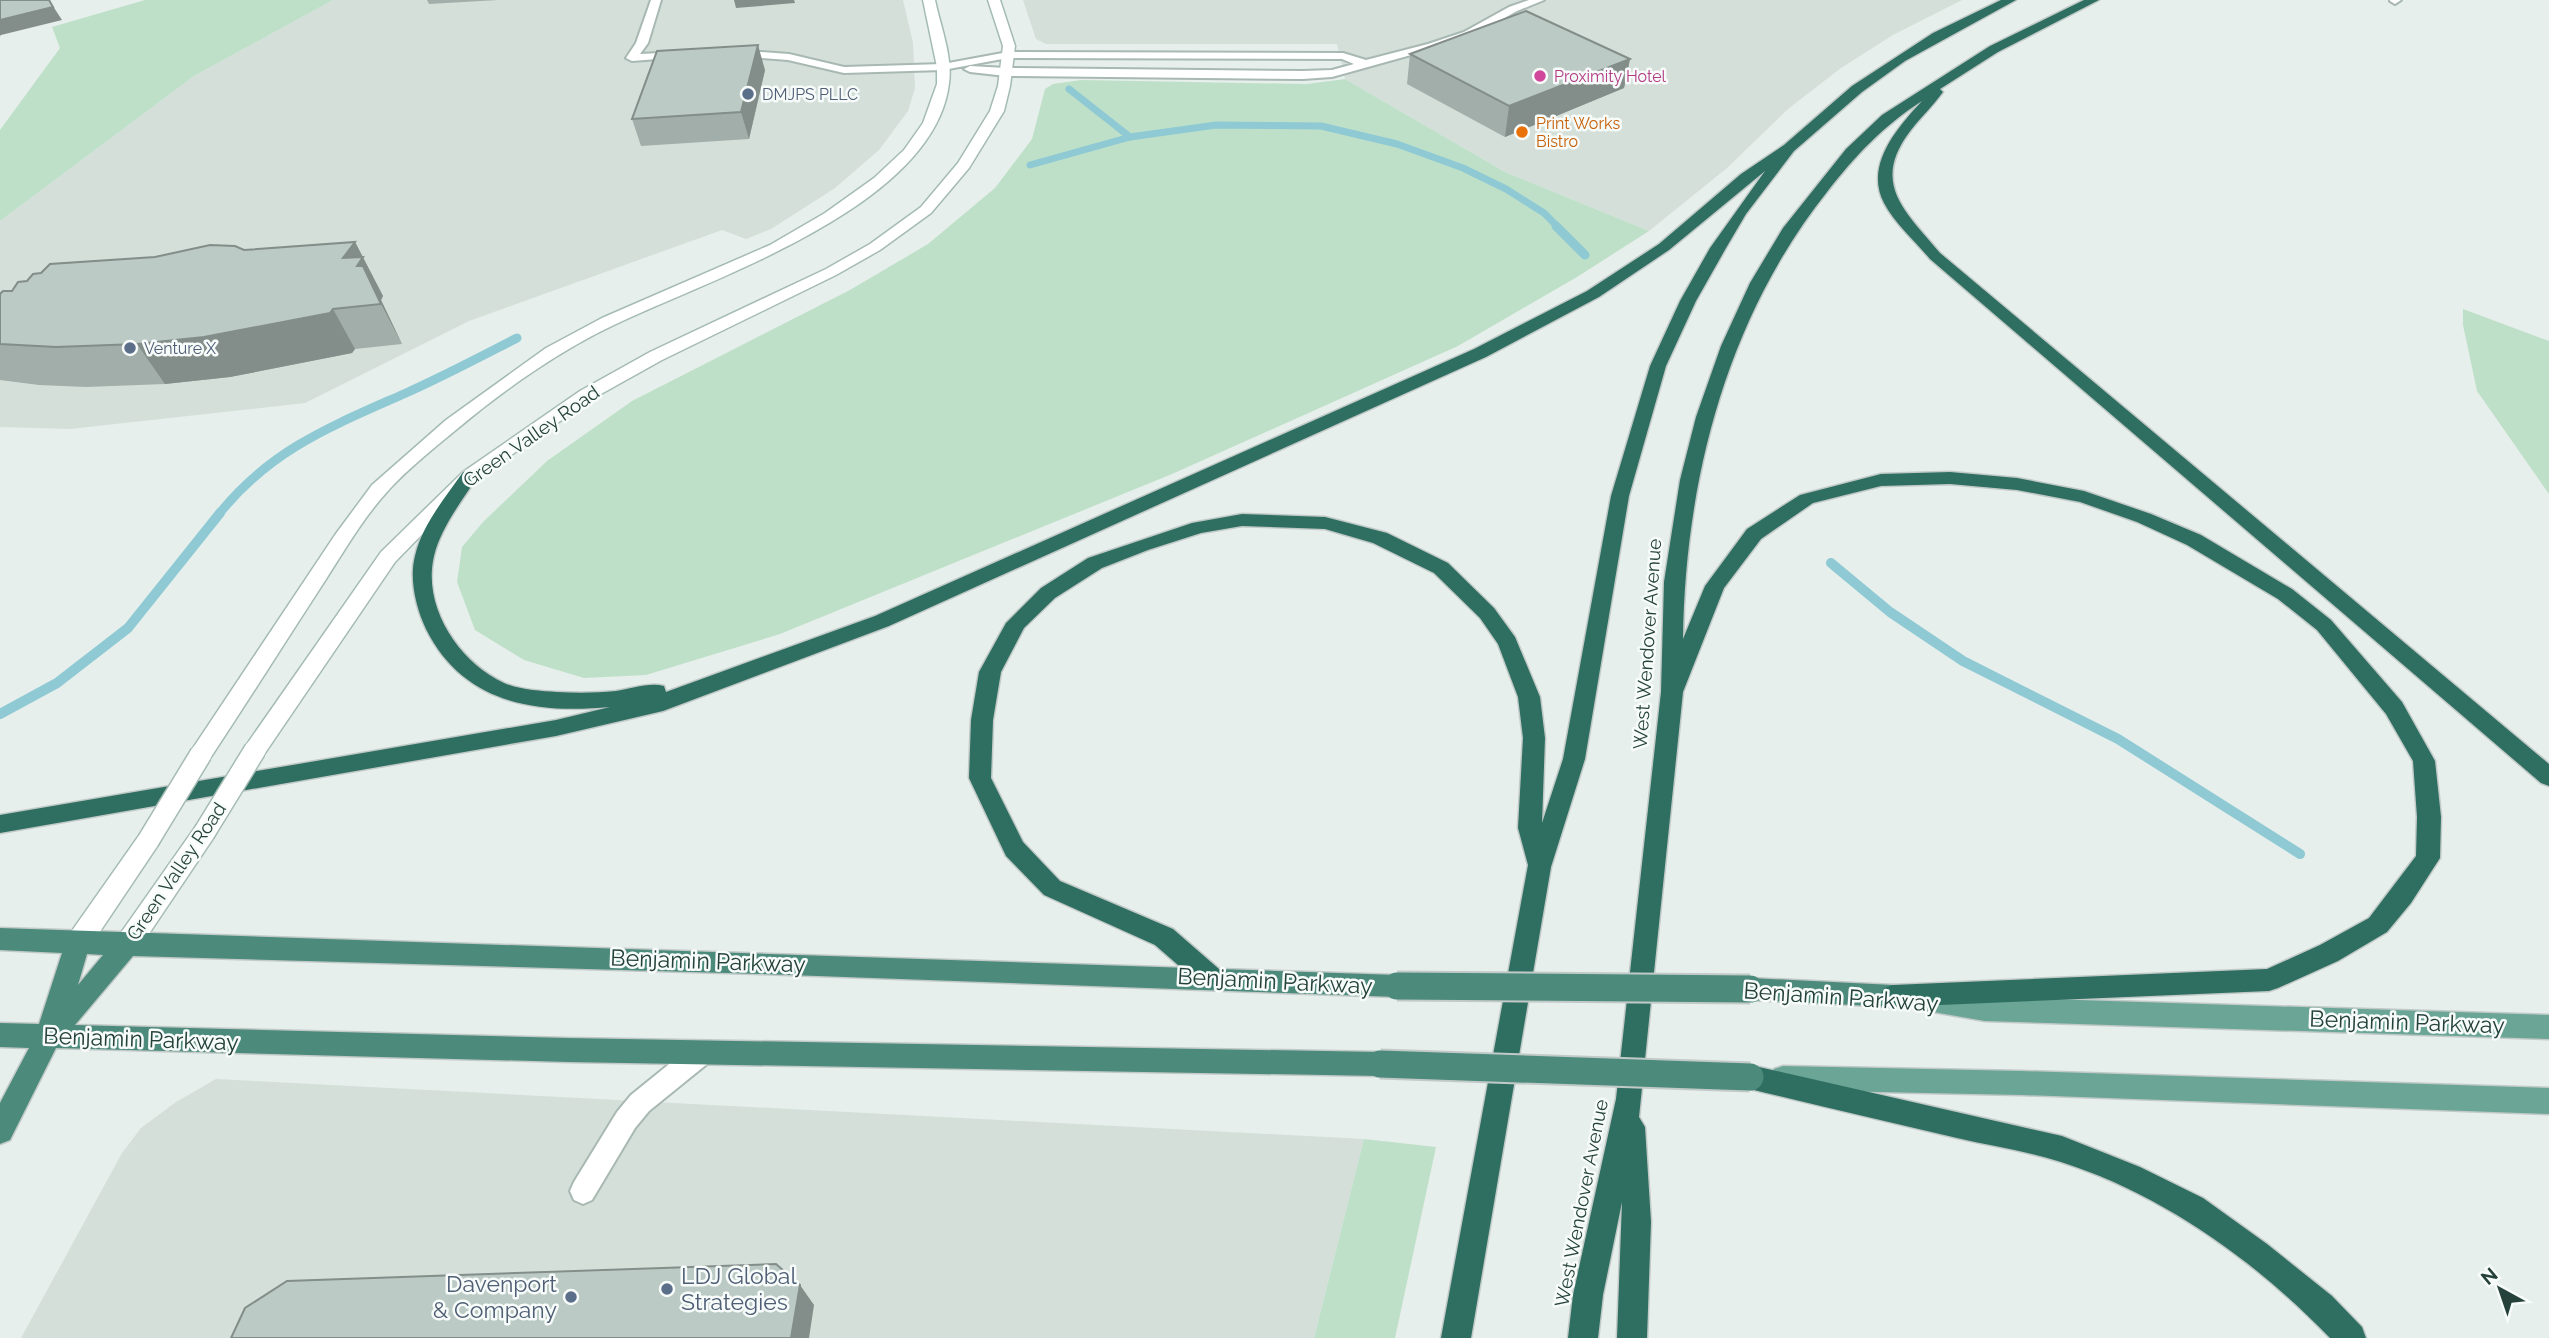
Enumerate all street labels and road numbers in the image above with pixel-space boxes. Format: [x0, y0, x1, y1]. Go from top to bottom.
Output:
street label: Green Valley Road [459, 381, 603, 491]
street label: West Wendover Avenue [1629, 538, 1665, 750]
street label: Green Valley Road [122, 798, 230, 944]
street label: Benjamin Parkway [610, 944, 806, 977]
street label: Benjamin Parkway [1177, 962, 1373, 999]
street label: Benjamin Parkway [1743, 976, 1939, 1017]
street label: Benjamin Parkway [2309, 1005, 2505, 1038]
street label: Benjamin Parkway [43, 1022, 239, 1055]
street label: West Wendover Avenue [1550, 1097, 1612, 1309]

